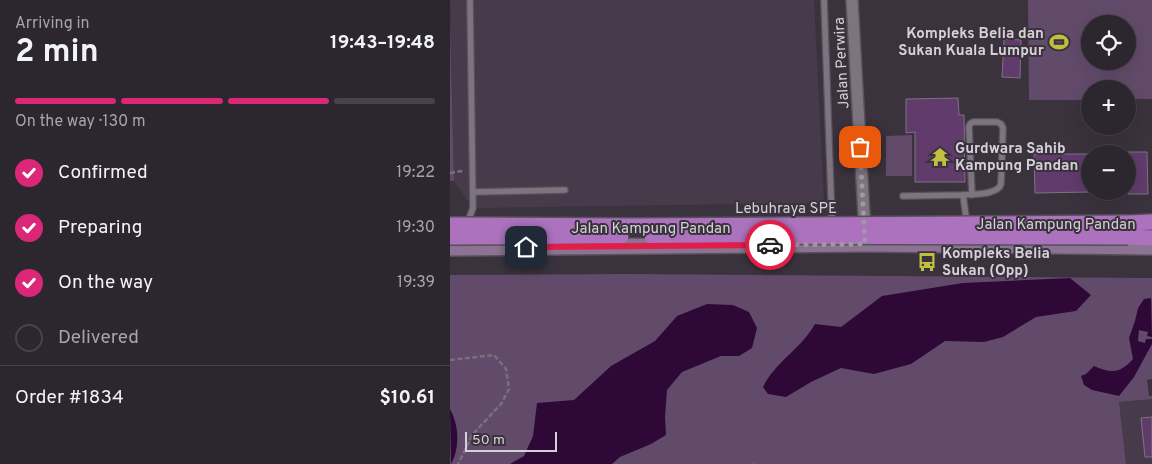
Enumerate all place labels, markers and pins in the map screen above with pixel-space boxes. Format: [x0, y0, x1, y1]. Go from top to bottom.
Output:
place label: Kompleks Belia dan Sukan Kuala Lumpur [898, 25, 1045, 61]
sports icon: Kompleks Belia dan Sukan Kuala Lumpur [1048, 31, 1070, 53]
pin [839, 126, 881, 168]
place label: Gurdwara Sahib Kampung Pandan [955, 140, 1078, 176]
temple icon: Gurdwara Sahib Kampung Pandan [929, 146, 951, 168]
pin [505, 226, 547, 268]
place label: Kompleks Belia Sukan (Opp) [942, 245, 1050, 281]
bus stop icon: Kompleks Belia Sukan (Opp) [916, 251, 938, 273]

